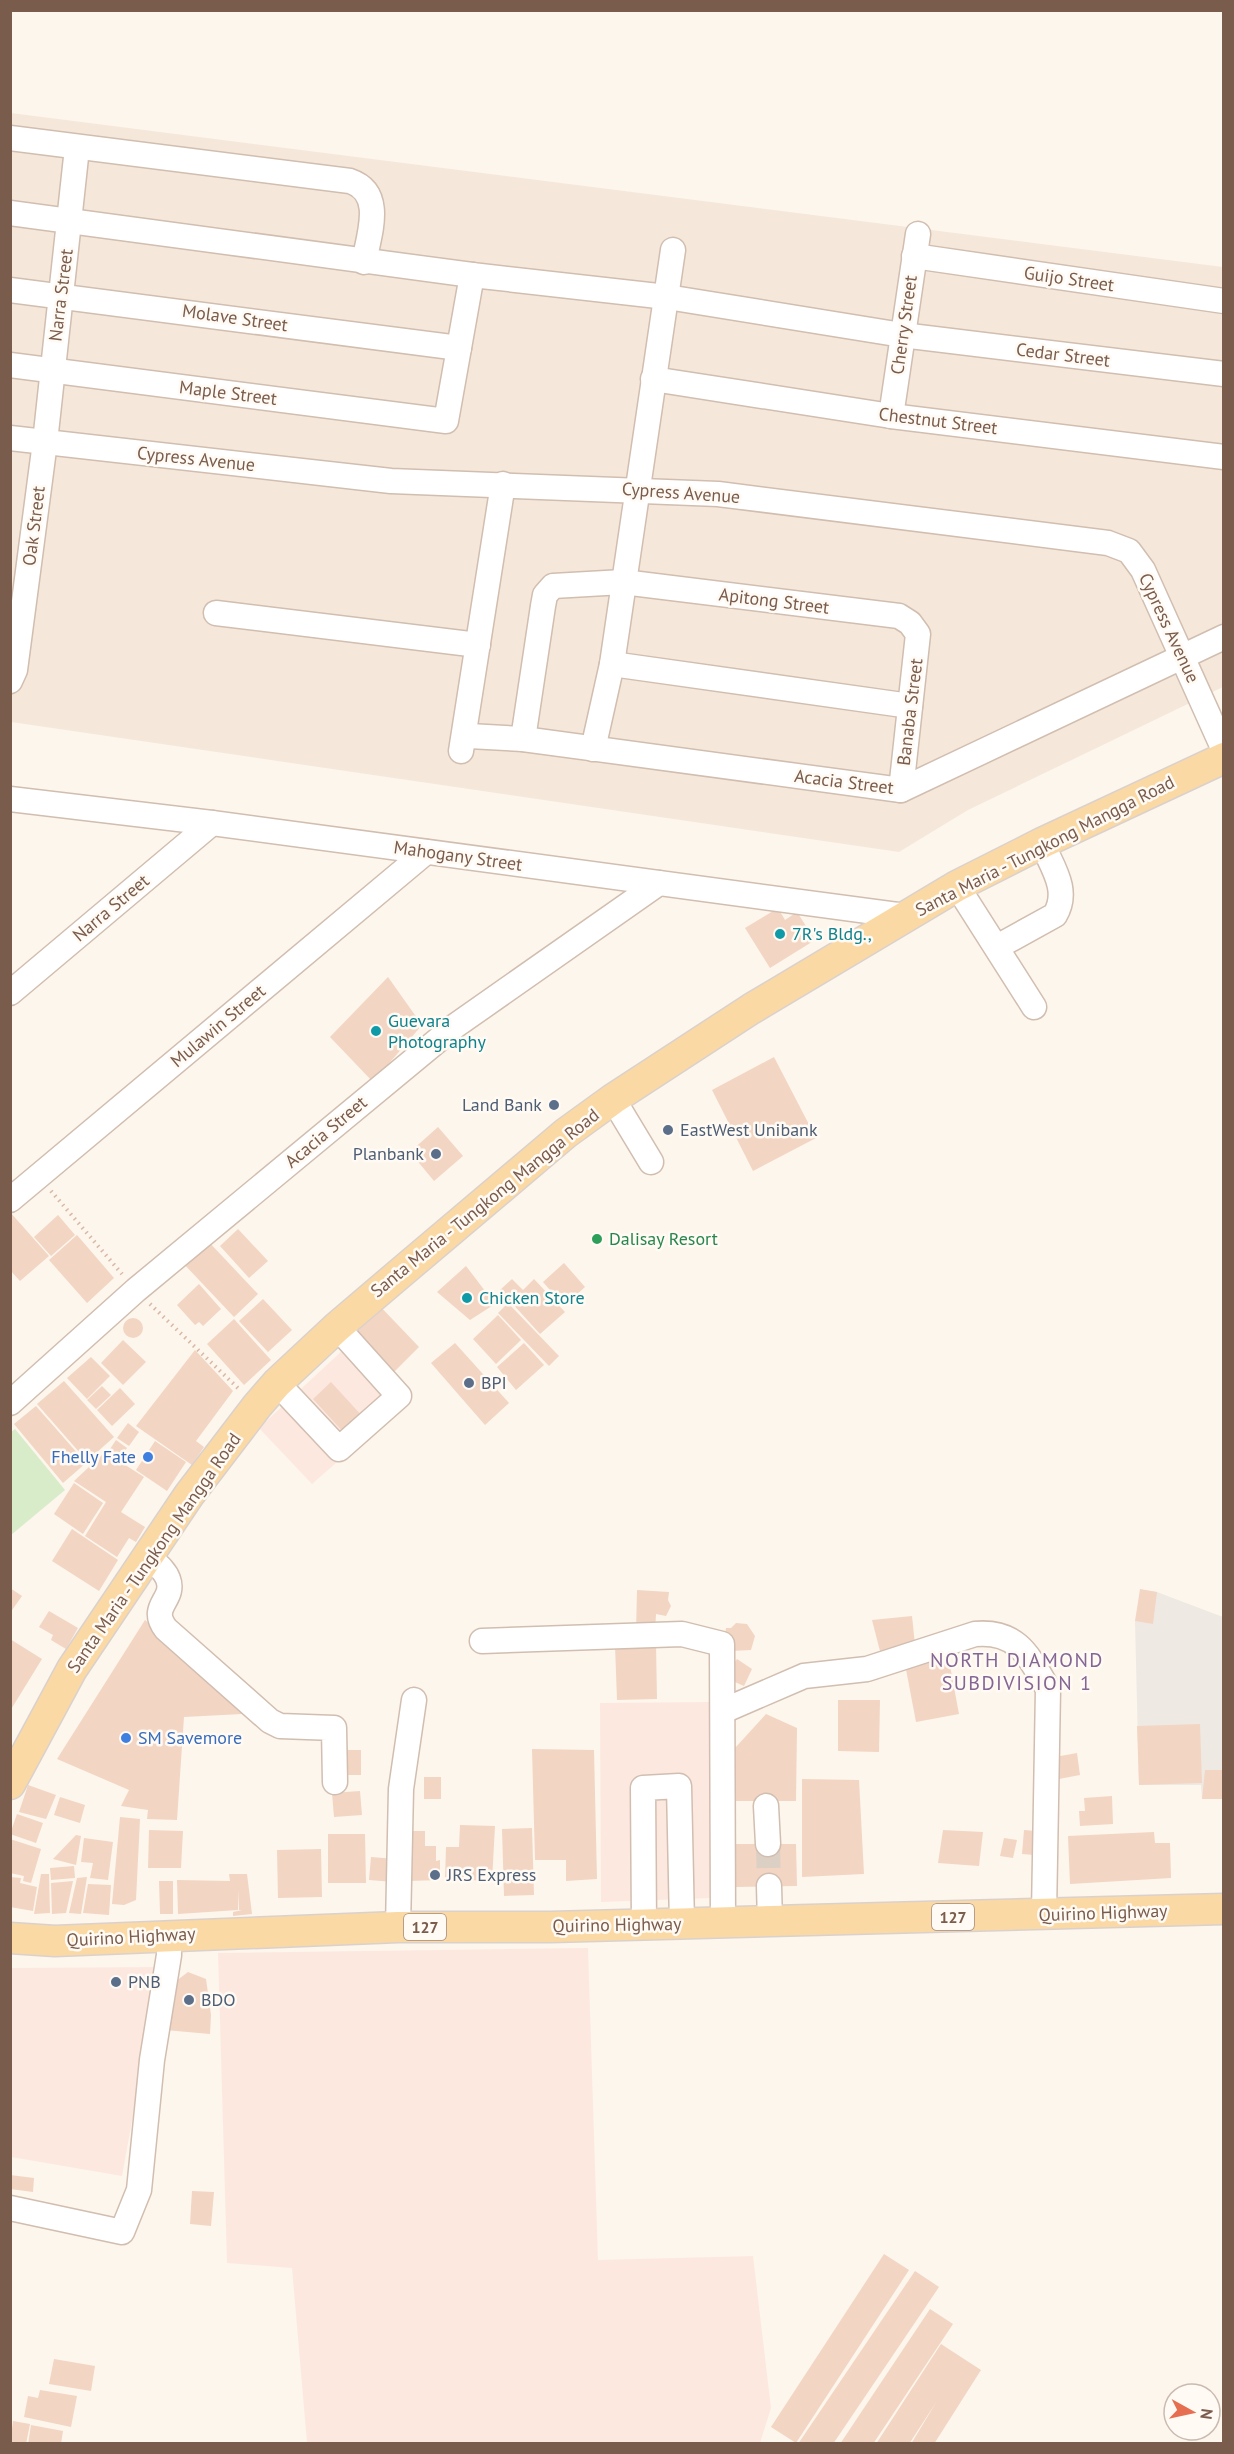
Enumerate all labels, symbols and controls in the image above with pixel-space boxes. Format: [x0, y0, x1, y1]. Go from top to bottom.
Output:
street label: Narra Street [43, 247, 78, 342]
street label: Guijo Street [1023, 261, 1116, 296]
street label: Cherry Street [885, 274, 922, 376]
street label: Molave Street [181, 299, 289, 336]
street label: Cedar Street [1015, 337, 1111, 372]
street label: Maple Street [178, 375, 278, 410]
street label: Chestnut Street [877, 402, 999, 439]
street label: Cypress Avenue [136, 441, 256, 476]
street label: Cypress Avenue [621, 477, 741, 508]
street label: Oak Street [17, 485, 50, 567]
street label: Cypress Avenue [1134, 569, 1205, 686]
street label: Apitong Street [718, 582, 831, 619]
street label: Banaba Street [892, 657, 927, 767]
street label: Acacia Street [793, 764, 895, 799]
street label: Santa Maria - Tungkong Mangga Road [911, 770, 1178, 921]
street label: Mahogany Street [392, 835, 524, 876]
street label: Narra Street [68, 869, 154, 946]
place label: 7R's Bldg., [792, 922, 872, 945]
marker: 7R's Bldg., [773, 927, 787, 941]
street label: Mulawin Street [166, 979, 270, 1072]
place label: Guevara Photography [388, 1009, 486, 1053]
marker: Guevara Photography [369, 1024, 383, 1038]
street label: Acacia Street [280, 1091, 371, 1173]
place label: Land Bank [462, 1093, 542, 1116]
marker: Land Bank [547, 1098, 561, 1112]
street label: Santa Maria - Tungkong Mangga Road [366, 1103, 604, 1302]
place label: EastWest Unibank [680, 1118, 818, 1141]
marker: EastWest Unibank [661, 1123, 675, 1137]
place label: Planbank [353, 1142, 424, 1165]
marker: Planbank [429, 1147, 443, 1161]
place label: Dalisay Resort [609, 1227, 718, 1250]
marker: Dalisay Resort [590, 1232, 604, 1246]
place label: Chicken Store [479, 1286, 585, 1309]
marker: Chicken Store [460, 1291, 474, 1305]
place label: BPI [481, 1371, 507, 1394]
marker: BPI [462, 1376, 476, 1390]
street label: Santa Maria - Tungkong Mangga Road [62, 1428, 246, 1677]
place label: Fhelly Fate [51, 1445, 136, 1468]
marker: Fhelly Fate [141, 1450, 155, 1464]
district label: NORTH DIAMOND SUBDIVISION 1 [930, 1647, 1104, 1696]
place label: SM Savemore [138, 1726, 242, 1749]
marker: SM Savemore [119, 1731, 133, 1745]
place label: JRS Express [446, 1863, 536, 1886]
marker: JRS Express [428, 1868, 442, 1882]
street label: Quirino Highway [1038, 1899, 1168, 1926]
road number: 127 [932, 1904, 974, 1930]
street label: Quirino Highway [552, 1912, 682, 1937]
road number: 127 [404, 1914, 446, 1940]
street label: Quirino Highway [66, 1922, 197, 1951]
place label: PNB [128, 1970, 161, 1993]
marker: PNB [109, 1975, 123, 1989]
place label: BDO [201, 1988, 236, 2011]
marker: BDO [182, 1993, 196, 2007]
north arrow [1162, 2382, 1222, 2442]
text: N [1196, 2407, 1217, 2421]

